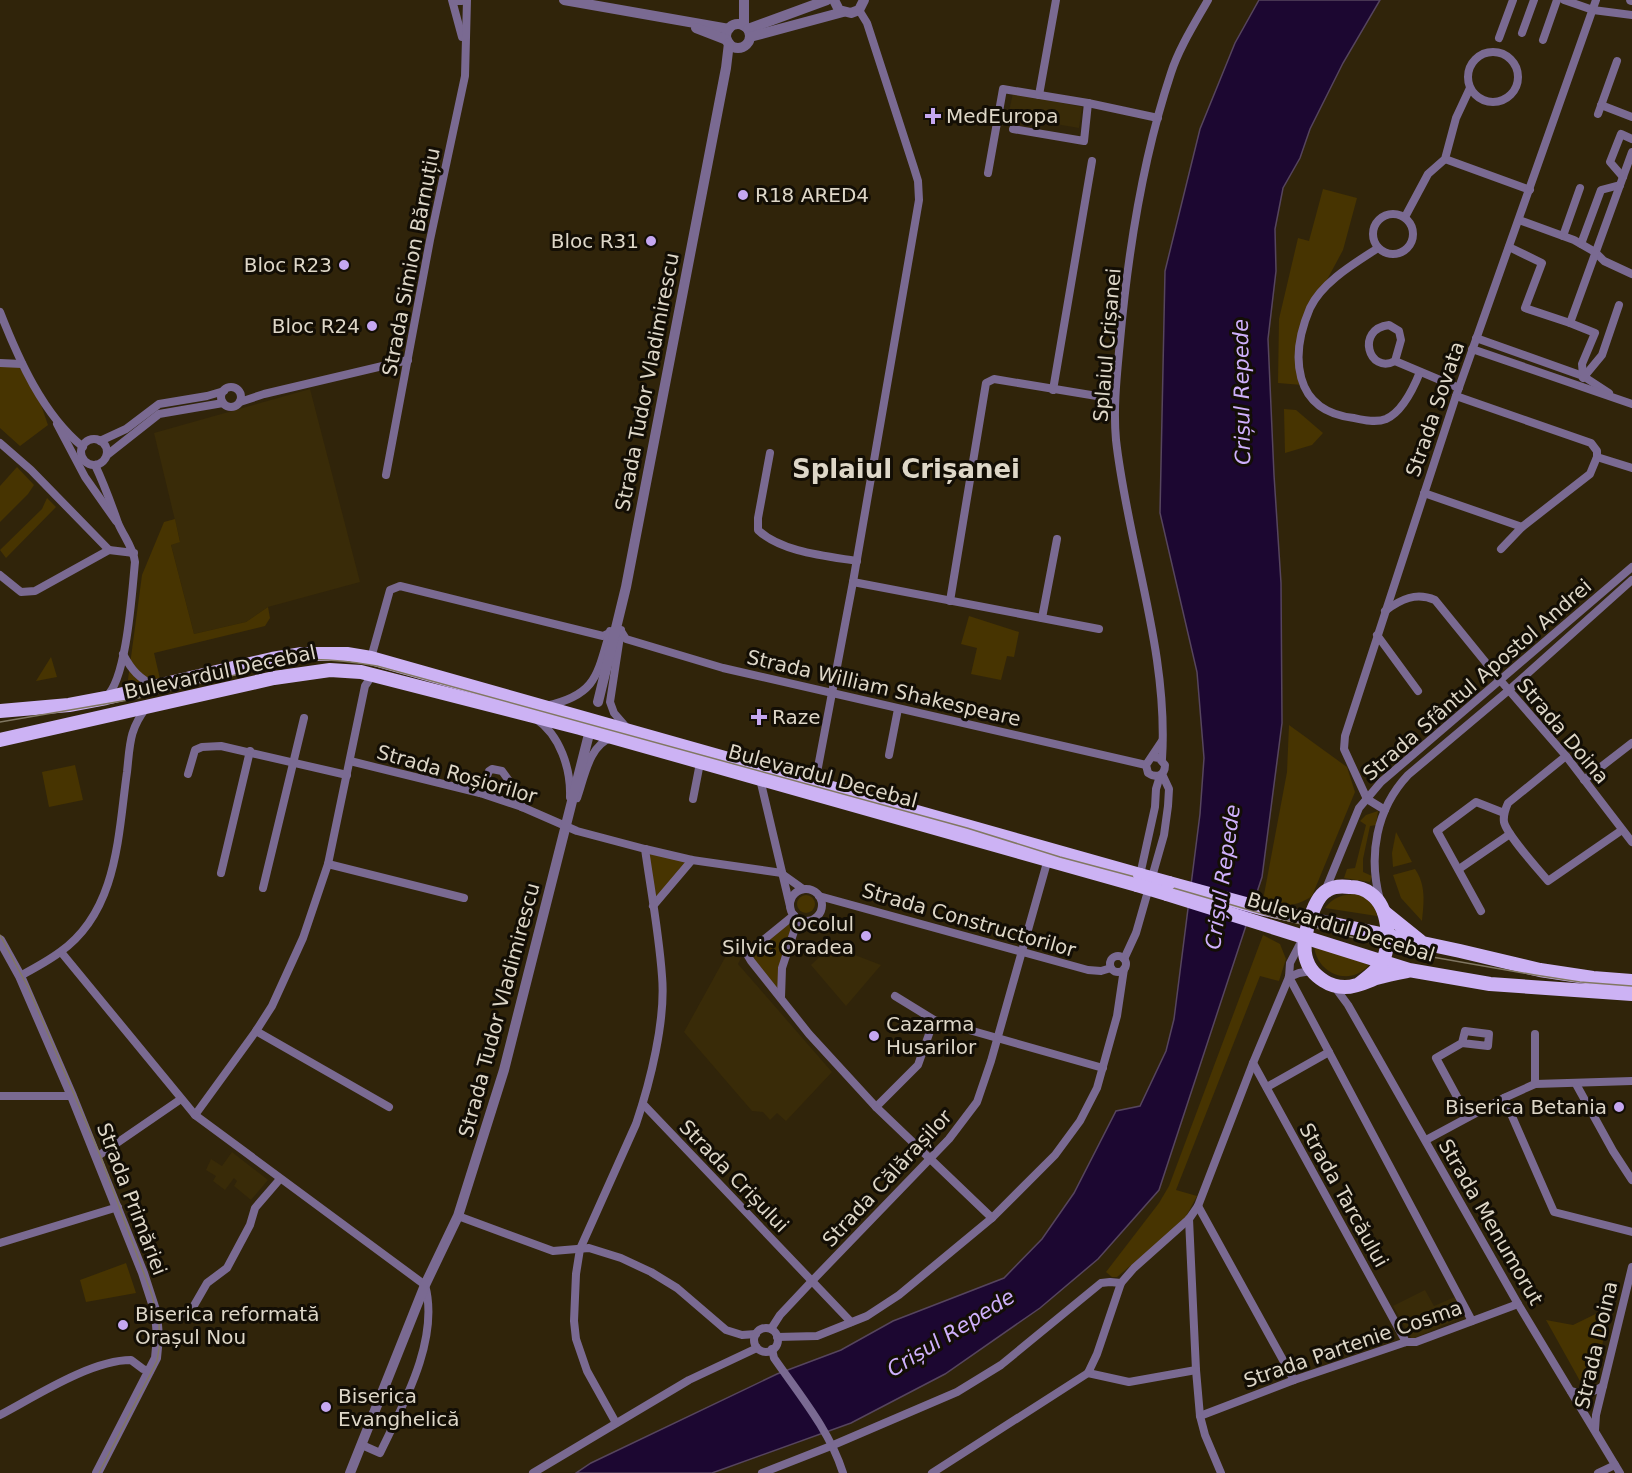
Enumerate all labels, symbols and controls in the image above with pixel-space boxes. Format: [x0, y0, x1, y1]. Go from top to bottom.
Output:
place label: MedEuropa [946, 104, 1059, 128]
marker: MedEuropa [924, 107, 942, 125]
street label: Strada Simion Bărnuțiu [377, 146, 445, 378]
place label: R18 ARED4 [755, 183, 869, 207]
marker: R18 ARED4 [736, 188, 750, 202]
place label: Bloc R31 [551, 229, 639, 253]
marker: Bloc R31 [644, 234, 658, 248]
street label: Strada Tudor Vladimirescu [610, 251, 684, 513]
place label: Bloc R23 [244, 253, 332, 277]
marker: Bloc R23 [337, 258, 351, 272]
street label: Splaiul Crișanei [1088, 267, 1126, 423]
place label: Bloc R24 [272, 314, 360, 338]
marker: Bloc R24 [365, 319, 379, 333]
water label: Crișul Repede [1229, 319, 1255, 465]
street label: Strada Sovata [1401, 338, 1469, 480]
district label: Splaiul Crișanei [792, 454, 1020, 484]
street label: Strada Sfântul Apostol Andrei [1358, 574, 1596, 786]
street label: Bulevardul Decebal [122, 640, 318, 704]
street label: Strada William Shakespeare [745, 645, 1023, 731]
street label: Strada Doina [1512, 673, 1614, 789]
place label: Raze [772, 705, 821, 729]
marker: Raze [750, 708, 768, 726]
street label: Bulevardul Decebal [726, 739, 920, 813]
street label: Strada Roșiorilor [374, 740, 541, 809]
water label: Crișul Repede [1201, 803, 1245, 951]
street label: Strada Constructorilor [859, 878, 1079, 962]
street label: Strada Tudor Vladimirescu [453, 880, 545, 1140]
street label: Bulevardul Decebal [1244, 887, 1438, 967]
place label: Ocolul Silvic Oradea [722, 912, 854, 959]
marker: Ocolul Silvic Oradea [859, 929, 873, 943]
place label: Cazarma Husarilor [886, 1012, 977, 1059]
marker: Cazarma Husarilor [867, 1029, 881, 1043]
place label: Biserica Betania [1445, 1095, 1607, 1119]
marker: Biserica Betania [1612, 1100, 1626, 1114]
street label: Strada Călărașilor [817, 1104, 957, 1252]
street label: Strada Crișului [674, 1115, 794, 1237]
street label: Strada Primăriei [92, 1119, 172, 1279]
street label: Strada Tarcăului [1294, 1119, 1394, 1271]
street label: Strada Menumorut [1434, 1135, 1548, 1309]
street label: Strada Doina [1570, 1279, 1622, 1411]
water label: Crișul Repede [883, 1284, 1019, 1382]
street label: Strada Partenie Cosma [1241, 1295, 1465, 1393]
place label: Biserica reformată Orașul Nou [135, 1302, 319, 1349]
marker: Biserica reformată Orașul Nou [116, 1318, 130, 1332]
place label: Biserica Evanghelică [338, 1384, 459, 1431]
marker: Biserica Evanghelică [319, 1400, 333, 1414]

